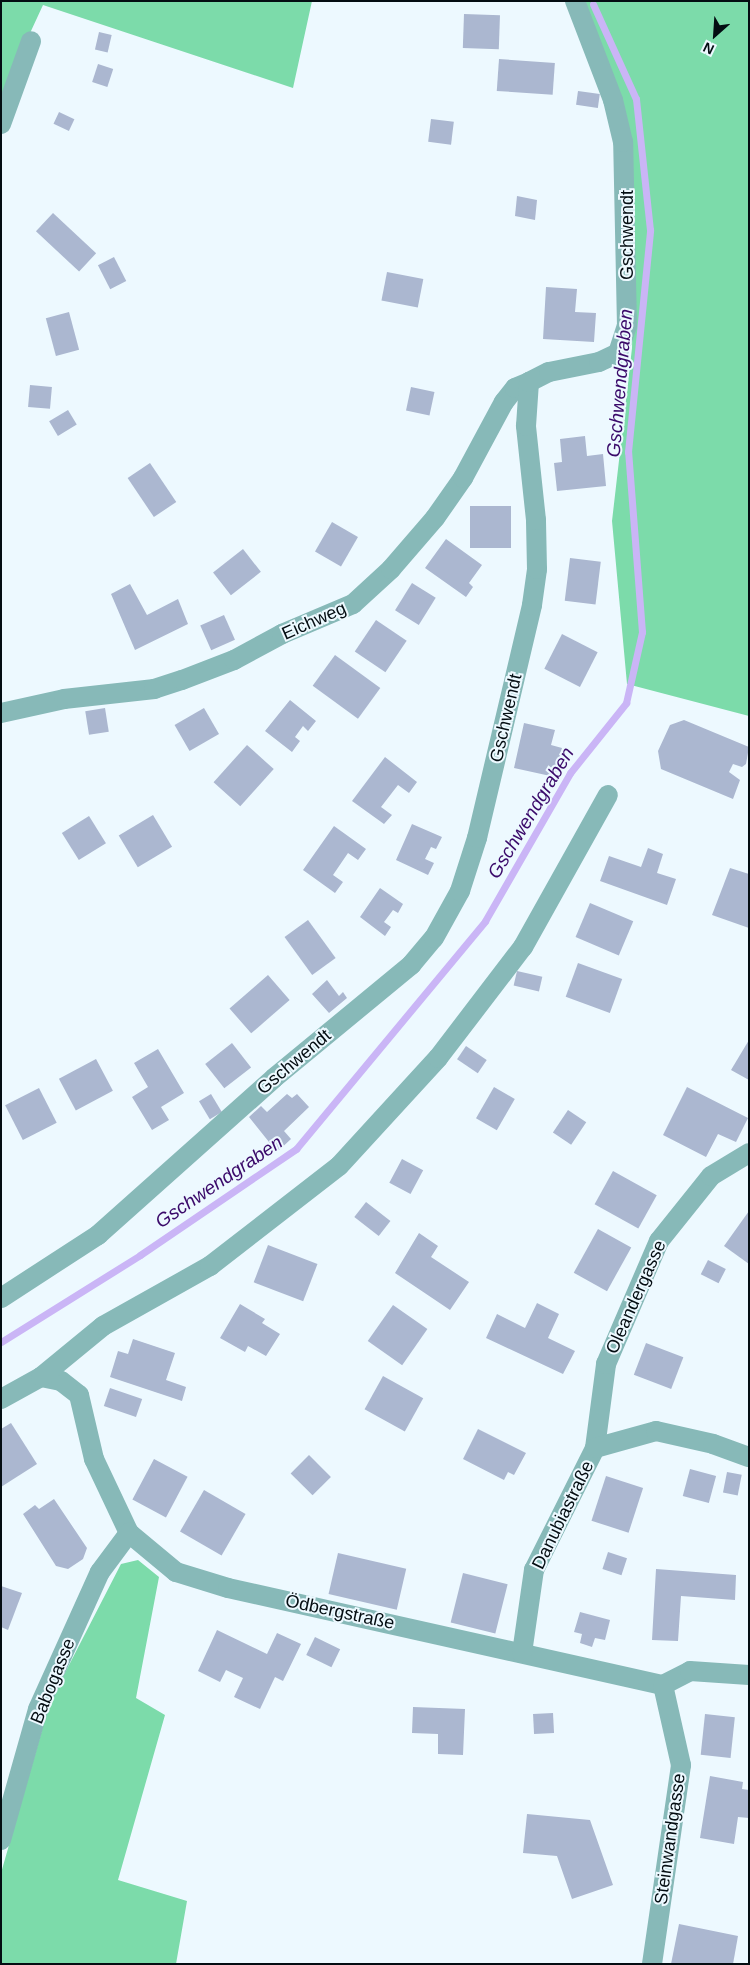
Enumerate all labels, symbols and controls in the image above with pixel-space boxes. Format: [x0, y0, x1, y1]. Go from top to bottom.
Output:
north arrow [690, 10, 740, 60]
text: N [700, 39, 716, 58]
street label: Gschwendt [616, 190, 638, 280]
water label: Gschwendgraben [602, 308, 638, 458]
street label: Eichweg [279, 597, 349, 645]
street label: Gschwendt [485, 672, 527, 764]
water label: Gschwendgraben [483, 743, 579, 883]
street label: Gschwendt [253, 1025, 335, 1099]
water label: Gschwendgraben [151, 1131, 287, 1233]
street label: Oleandergasse [601, 1237, 671, 1357]
street label: Danubiastraße [527, 1457, 599, 1573]
street label: Ödbergstraße [283, 1590, 397, 1634]
street label: Babogasse [26, 1635, 80, 1727]
street label: Steinwandgasse [650, 1772, 690, 1906]

